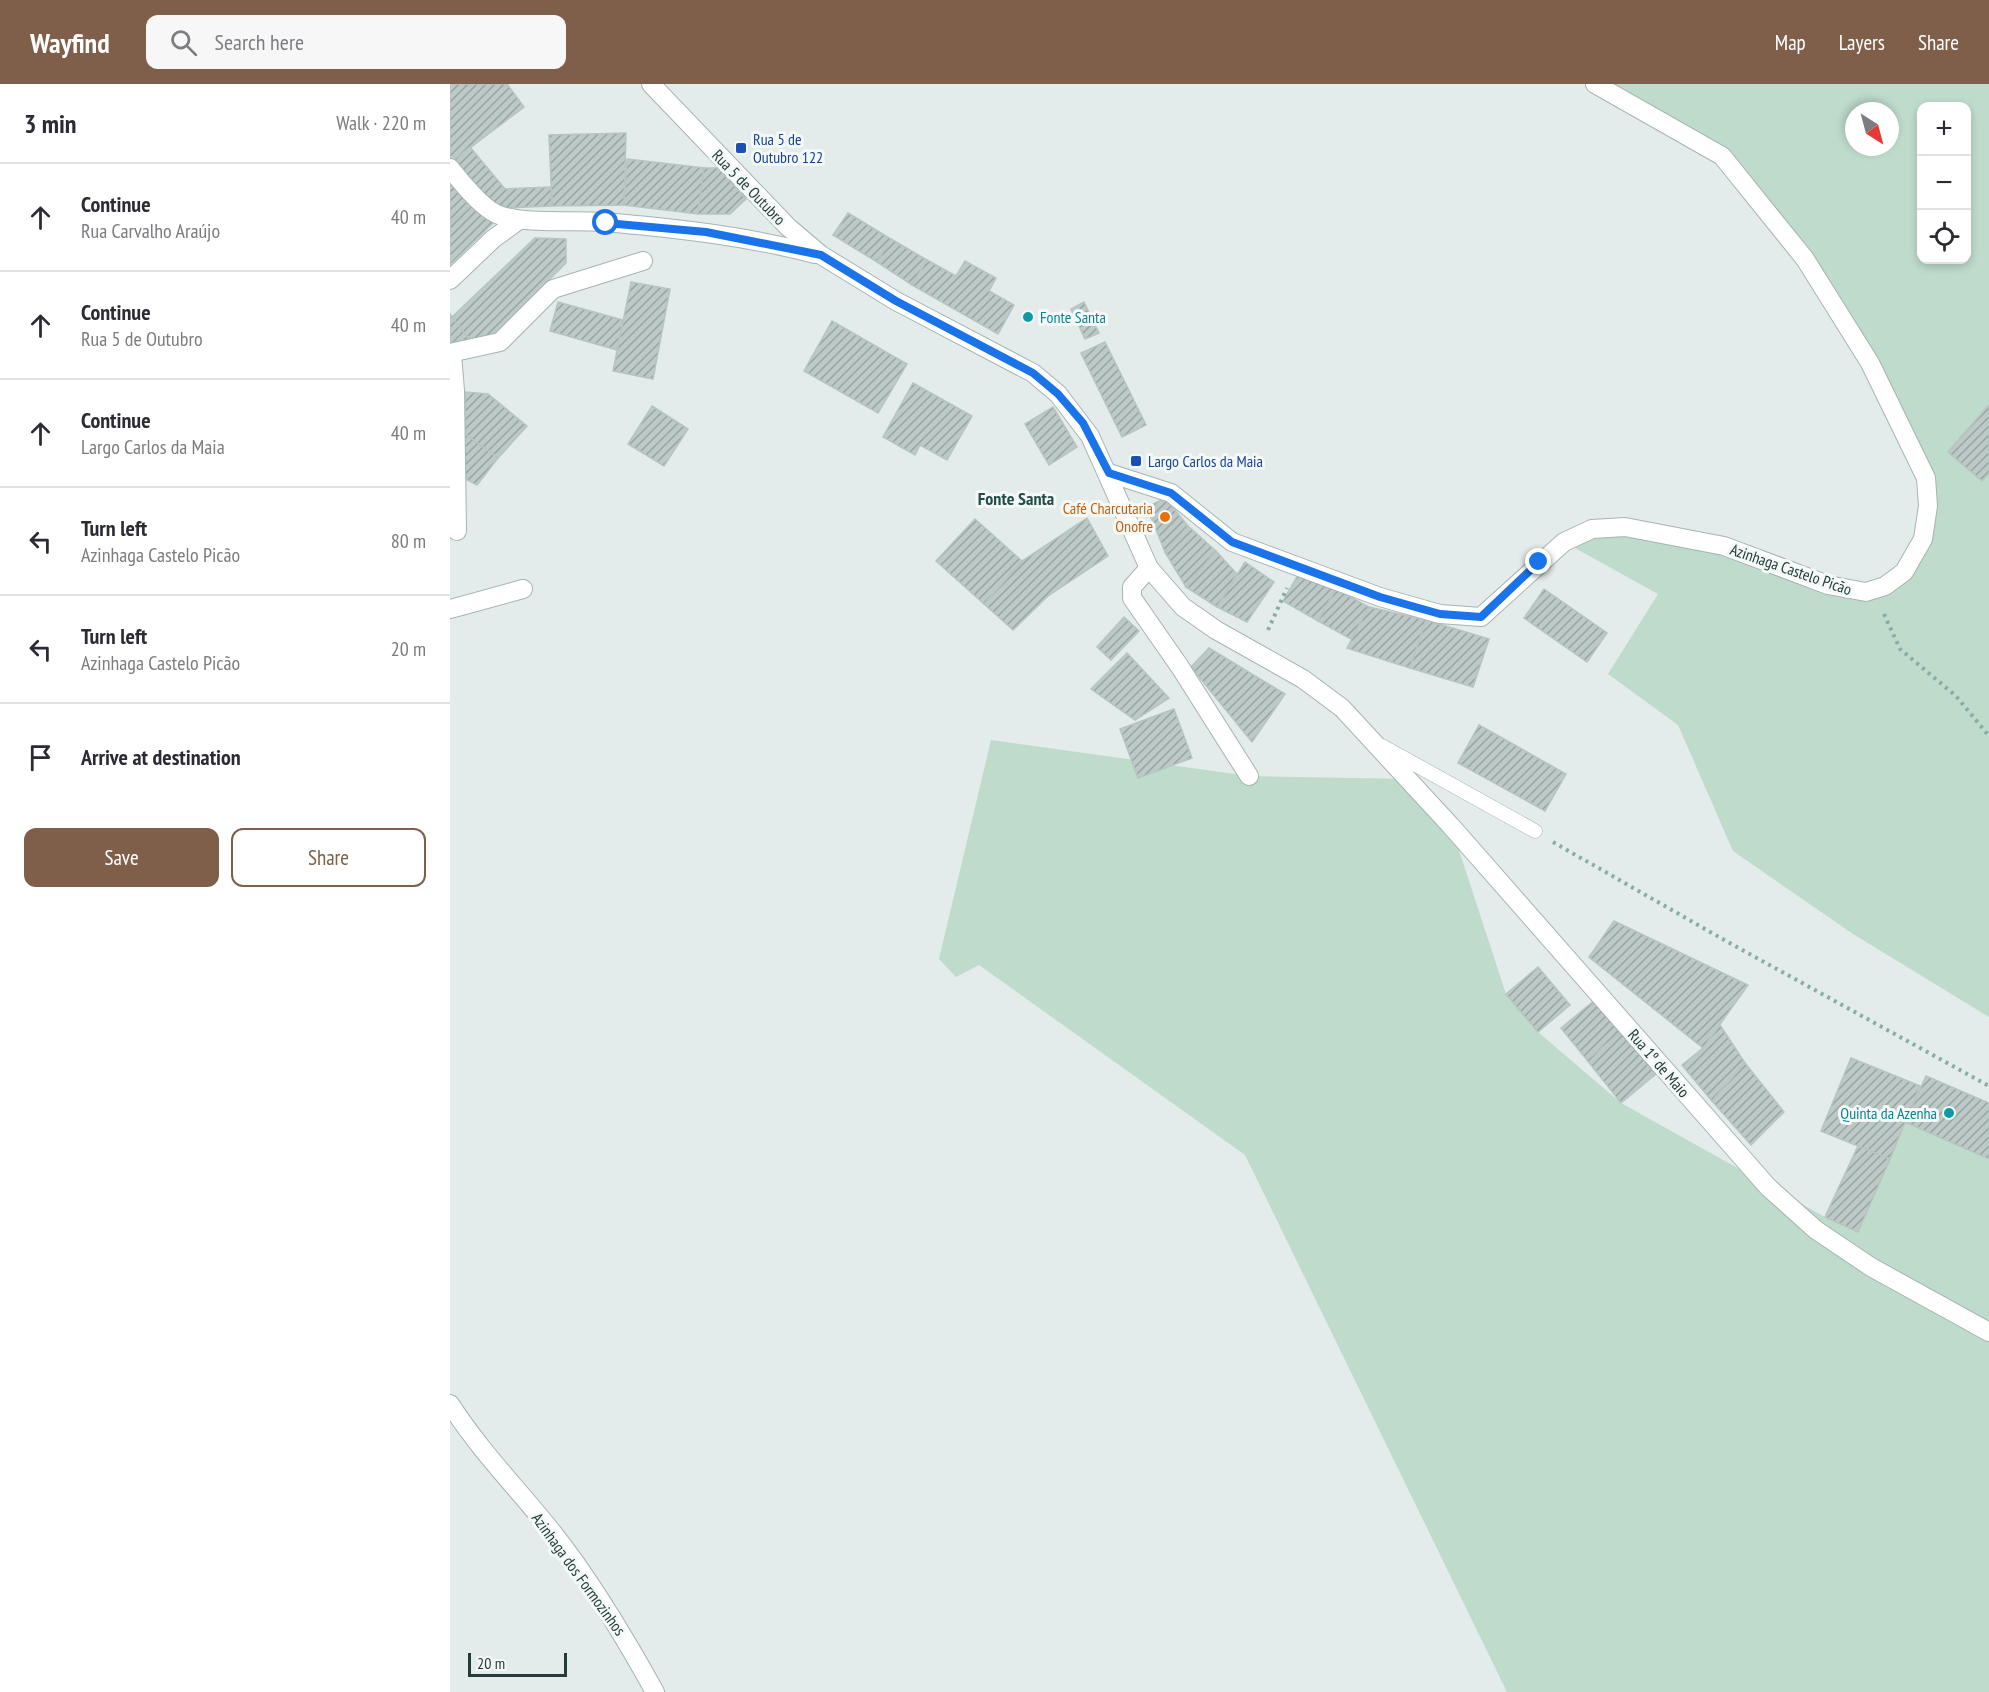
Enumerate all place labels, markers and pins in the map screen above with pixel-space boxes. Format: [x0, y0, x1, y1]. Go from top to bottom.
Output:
place label: Rua 5 de Outubro 122 [753, 129, 823, 167]
marker: Rua 5 de Outubro 122 [734, 141, 748, 155]
place label: Fonte Santa [1040, 307, 1106, 327]
marker: Fonte Santa [1021, 310, 1035, 324]
place label: Largo Carlos da Maia [1148, 451, 1263, 471]
marker: Largo Carlos da Maia [1129, 454, 1143, 468]
place label: Café Charcutaria Onofre [1063, 498, 1153, 536]
marker: Café Charcutaria Onofre [1158, 510, 1172, 524]
place label: Quinta da Azenha [1840, 1103, 1937, 1123]
marker: Quinta da Azenha [1942, 1106, 1956, 1120]

